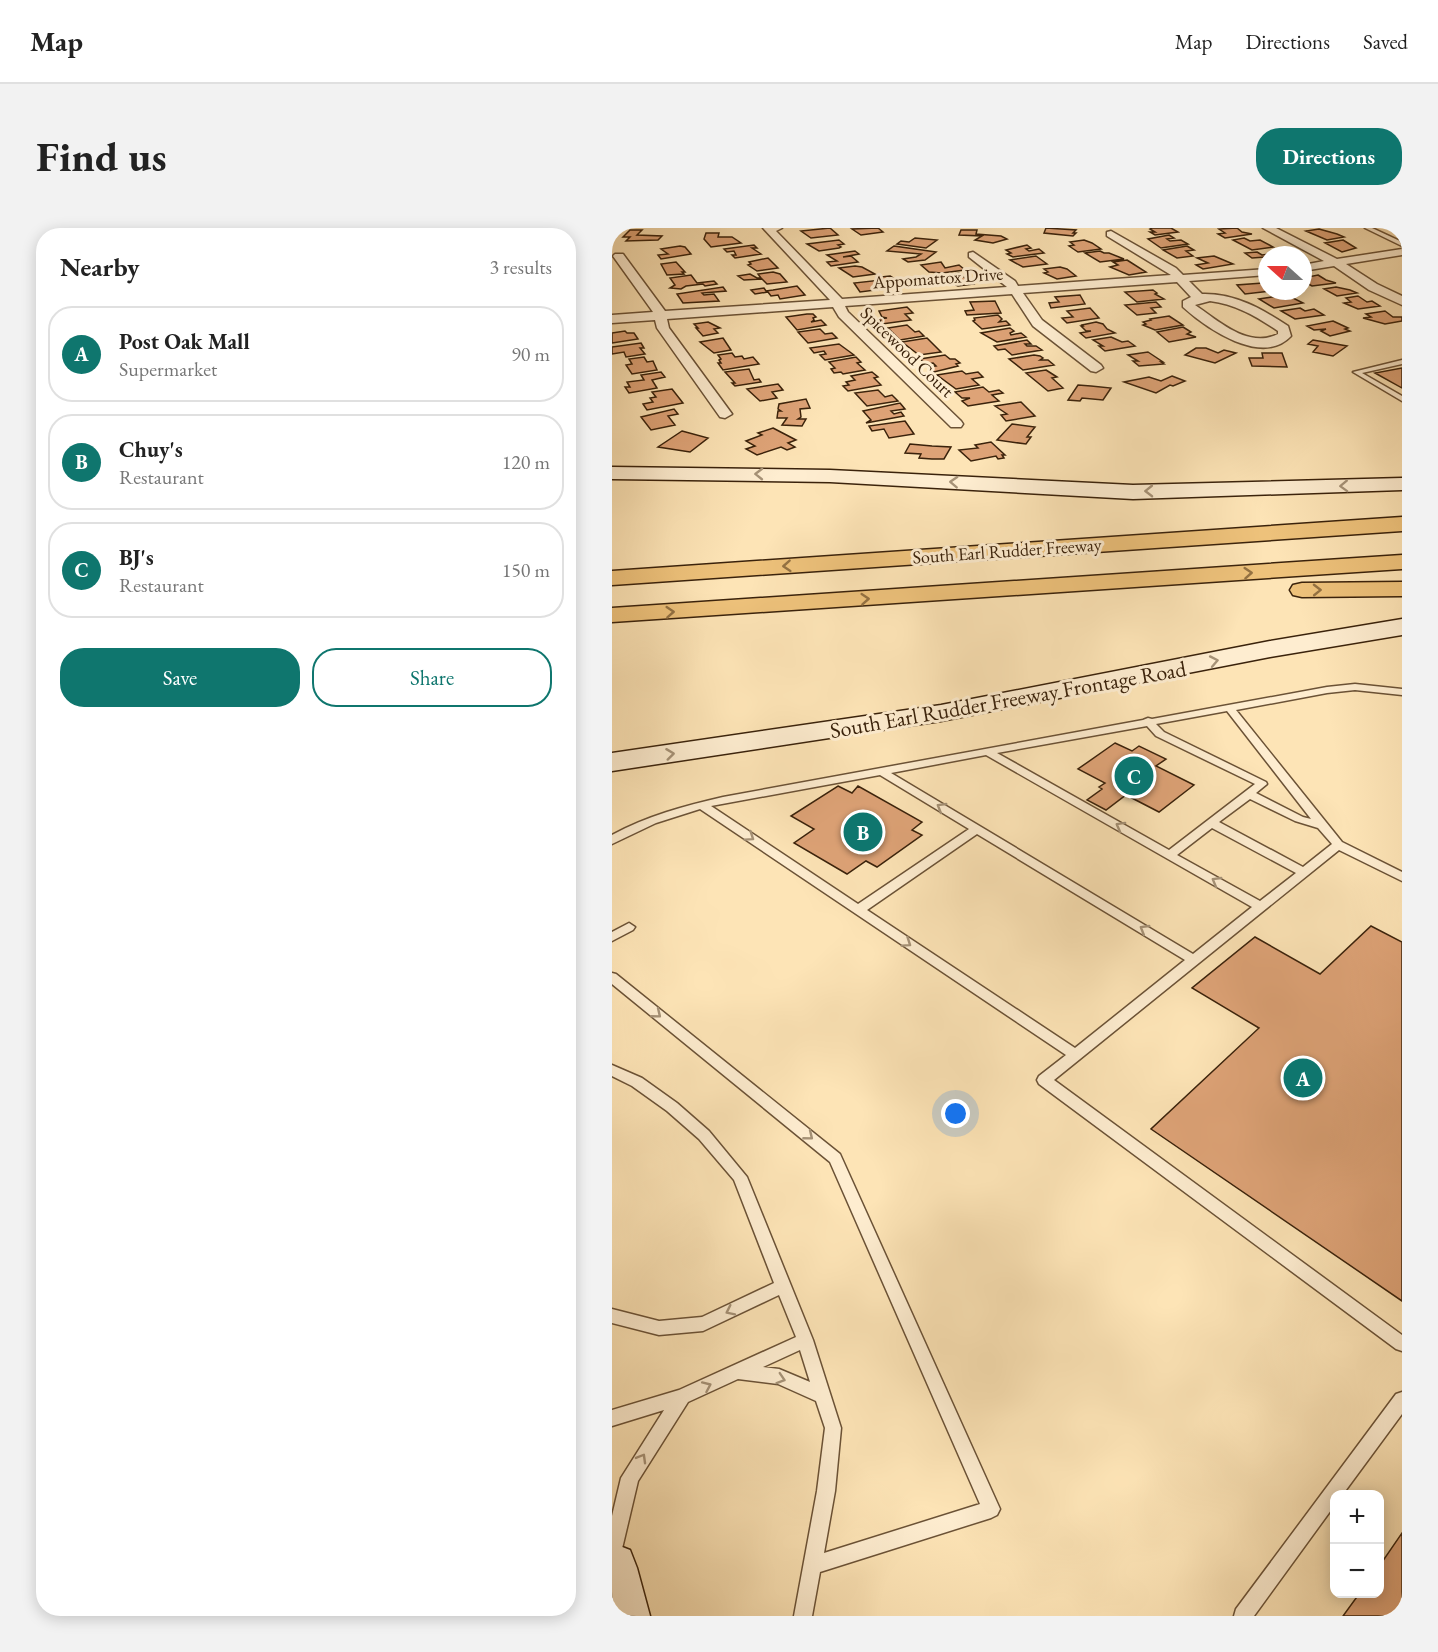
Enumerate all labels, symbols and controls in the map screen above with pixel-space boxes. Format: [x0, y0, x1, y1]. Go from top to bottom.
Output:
text: Map [30, 23, 83, 59]
text: Map [1175, 28, 1212, 55]
text: Directions [1245, 28, 1330, 55]
text: Saved [1363, 28, 1408, 55]
button: Directions [1256, 128, 1402, 185]
text: Find us [36, 129, 167, 184]
north arrow [1258, 246, 1312, 300]
text: Nearby [60, 250, 140, 284]
text: 3 results [489, 254, 552, 280]
street label: Appomattox Drive [871, 261, 1004, 294]
street label: Spicewood Court [856, 301, 959, 402]
text: Post Oak Mall [119, 327, 250, 356]
text: A [74, 341, 89, 367]
text: 90 m [511, 341, 550, 367]
text: Supermarket [119, 356, 217, 382]
text: Chuy's [119, 435, 183, 464]
text: B [75, 449, 88, 475]
text: 120 m [502, 449, 550, 475]
text: Restaurant [119, 464, 204, 490]
one-way arrow [755, 468, 764, 480]
one-way arrow [949, 476, 958, 489]
one-way arrow [1339, 480, 1348, 492]
one-way arrow [1144, 485, 1153, 498]
street label: South Earl Rudder Freeway [912, 532, 1102, 569]
text: BJ's [119, 543, 154, 572]
text: C [74, 557, 89, 583]
text: 150 m [502, 557, 550, 583]
one-way arrow [783, 559, 792, 572]
one-way arrow [1244, 567, 1253, 580]
text: Restaurant [119, 572, 204, 598]
one-way arrow [1313, 584, 1322, 596]
one-way arrow [861, 593, 870, 606]
one-way arrow [666, 605, 675, 618]
button: Save [60, 648, 300, 707]
button: Share [312, 648, 552, 707]
street label: South Earl Rudder Freeway Frontage Road [828, 654, 1189, 745]
one-way arrow [1209, 655, 1219, 668]
one-way arrow [665, 749, 675, 761]
pin: C [1114, 754, 1154, 798]
one-way arrow [937, 803, 947, 814]
pin: B [844, 810, 882, 854]
one-way arrow [1116, 822, 1126, 833]
one-way arrow [744, 830, 754, 842]
one-way arrow [1212, 876, 1222, 888]
one-way arrow [1140, 925, 1150, 937]
one-way arrow [900, 936, 911, 947]
one-way arrow [651, 1006, 662, 1017]
pin: A [1284, 1056, 1322, 1100]
your location [941, 1099, 970, 1128]
one-way arrow [802, 1129, 813, 1140]
one-way arrow [726, 1304, 736, 1315]
one-way arrow [775, 1372, 786, 1384]
one-way arrow [700, 1381, 711, 1393]
one-way arrow [635, 1454, 646, 1464]
map controls [1330, 1490, 1384, 1598]
button: + [1330, 1490, 1384, 1544]
button: − [1330, 1544, 1384, 1598]

